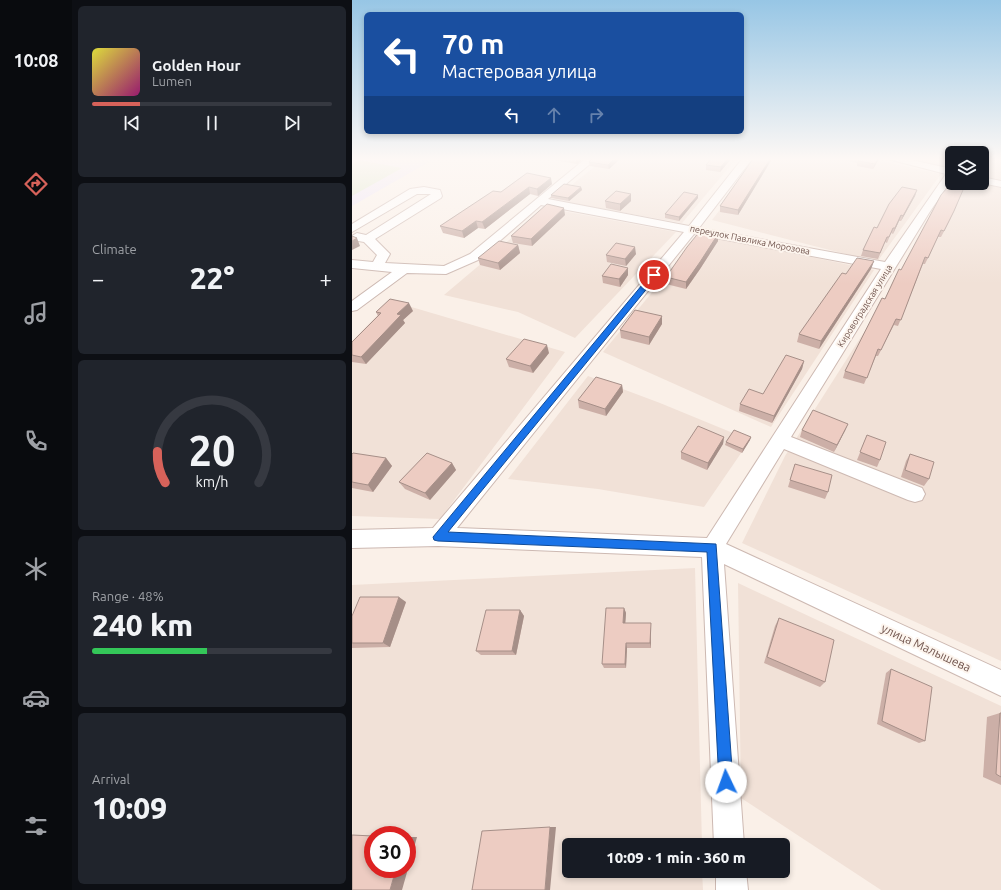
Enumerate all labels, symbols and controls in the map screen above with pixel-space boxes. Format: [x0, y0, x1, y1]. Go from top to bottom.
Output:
icon: left [376, 28, 428, 80]
text: 70 m [442, 28, 504, 59]
text: 10:08 [13, 50, 59, 70]
text: Golden Hour [152, 57, 241, 74]
text: Мастеровая улица [442, 61, 597, 81]
text: Lumen [152, 74, 192, 88]
icon: left [501, 104, 523, 126]
icon: ahead [543, 104, 565, 126]
icon: right [585, 104, 607, 126]
icon: previous [121, 112, 143, 134]
icon: pause [201, 112, 223, 134]
icon: next [281, 112, 303, 134]
map controls [945, 146, 989, 190]
button: layers [945, 146, 989, 190]
icon: directions [22, 170, 50, 198]
street label: переулок Павлика Морозова [689, 223, 811, 257]
text: Climate [92, 242, 137, 256]
pin [637, 258, 671, 292]
text: 22° [190, 261, 234, 295]
street label: Кировоградская улица [835, 263, 895, 349]
icon: arrive [643, 264, 665, 286]
text: − [92, 266, 104, 291]
text: + [320, 266, 332, 291]
icon: music [22, 299, 50, 327]
icon: phone [22, 427, 50, 455]
text: 20 [189, 427, 235, 474]
text: km/h [196, 474, 228, 490]
icon: climate [22, 555, 50, 583]
text: Range · 48% [92, 589, 164, 603]
text: 240 km [92, 608, 193, 642]
street label: улица Малышева [879, 621, 973, 674]
icon: car [22, 684, 50, 712]
position arrow [705, 761, 747, 803]
text: Arrival [92, 772, 130, 786]
text: 10:09 [92, 791, 167, 825]
icon: filters [22, 812, 50, 840]
speed limit sign: 30 [364, 826, 416, 878]
text: 10:09 · 1 min · 360 m [606, 849, 746, 866]

